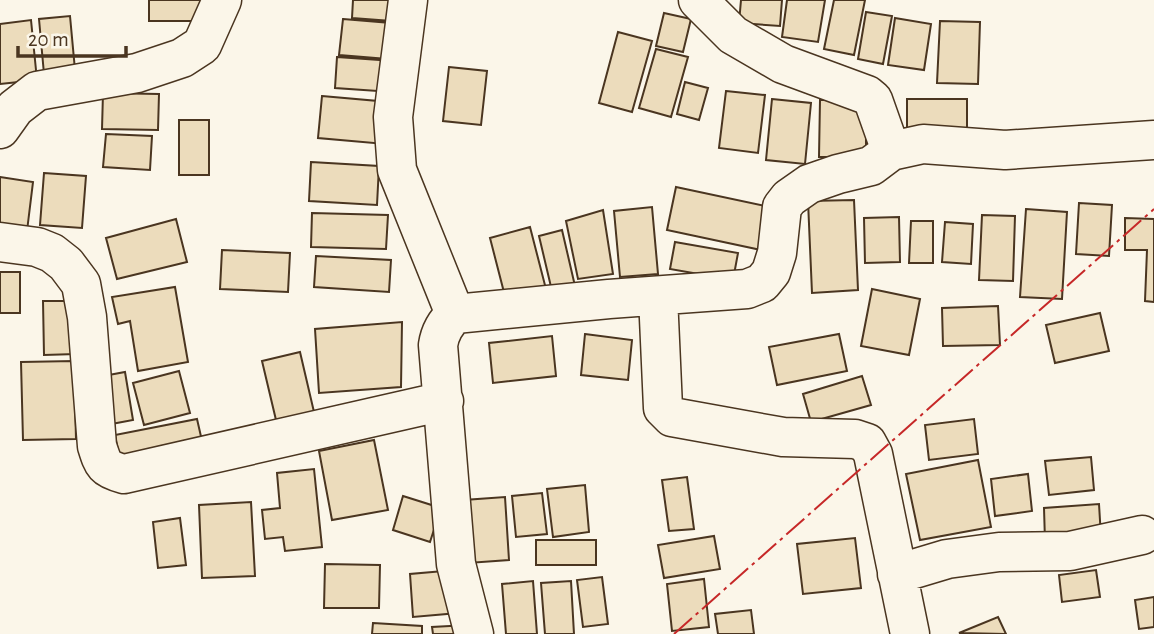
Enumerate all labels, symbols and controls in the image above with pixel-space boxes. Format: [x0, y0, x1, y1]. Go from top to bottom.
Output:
scale bar [18, 14, 126, 58]
text: 20 m [28, 29, 69, 50]

